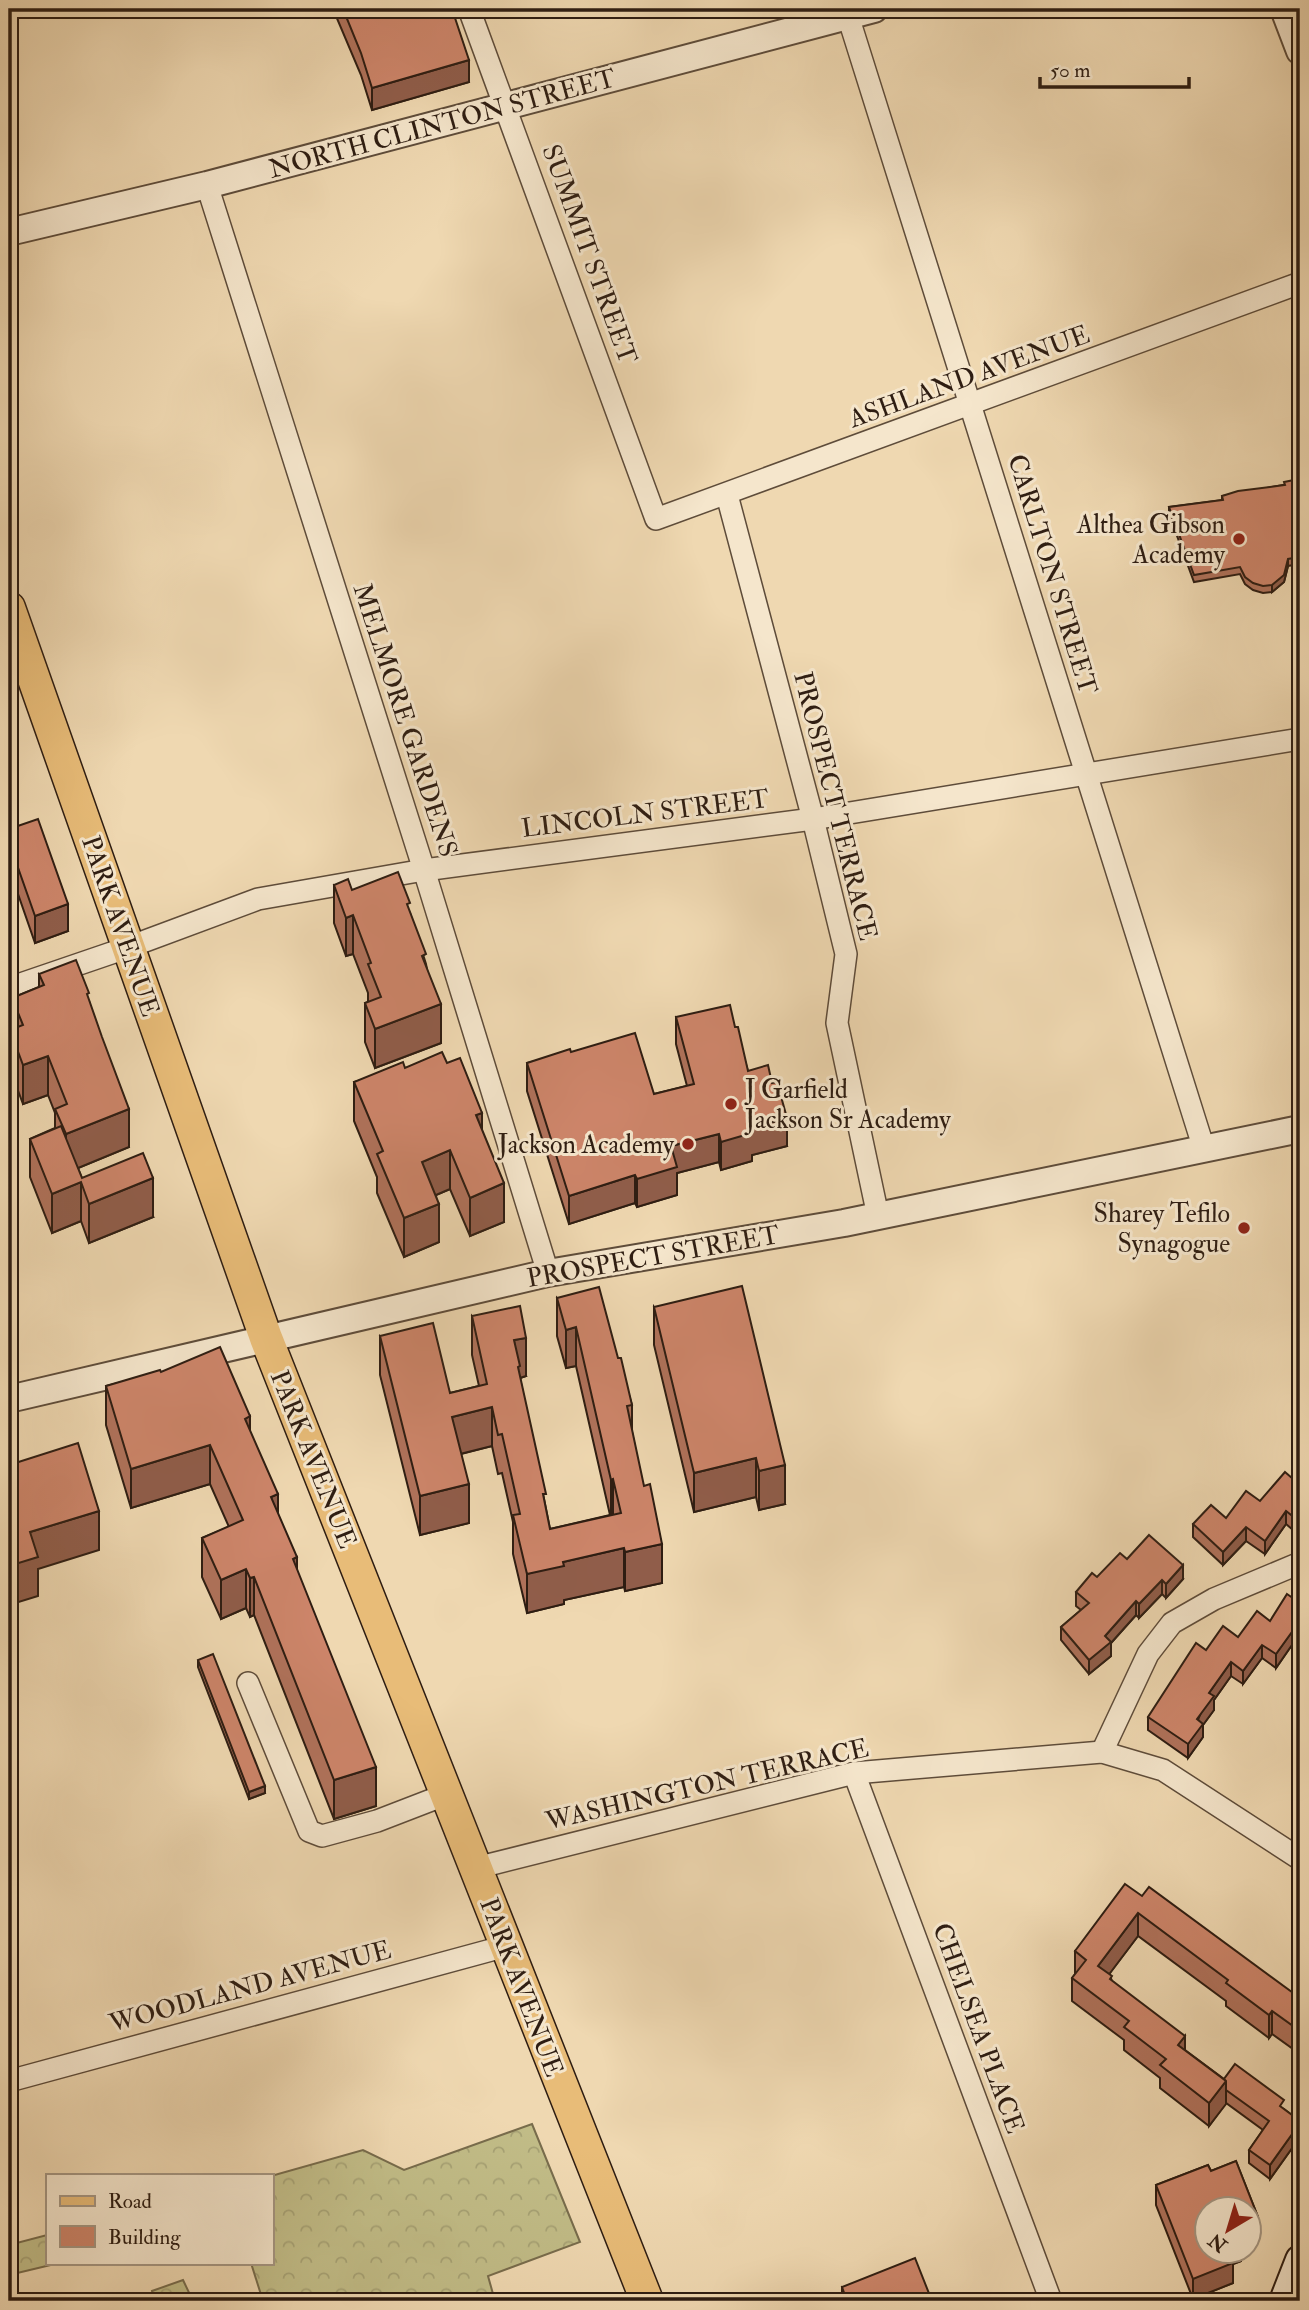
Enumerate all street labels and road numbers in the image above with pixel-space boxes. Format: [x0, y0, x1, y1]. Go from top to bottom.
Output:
street label: NORTH CLINTON STREET [265, 62, 619, 186]
street label: SUMMIT STREET [535, 140, 644, 368]
street label: ASHLAND AVENUE [844, 318, 1094, 436]
street label: CARLTON STREET [1000, 450, 1104, 698]
street label: MELMORE GARDENS [346, 580, 464, 861]
street label: PROSPECT TERRACE [786, 669, 884, 944]
street label: LINCOLN STREET [520, 783, 771, 845]
street label: PARK AVENUE [74, 832, 166, 1021]
street label: PROSPECT STREET [524, 1219, 782, 1295]
street label: PARK AVENUE [263, 1366, 363, 1553]
street label: WASHINGTON TERRACE [542, 1732, 872, 1838]
street label: PARK AVENUE [472, 1893, 570, 2081]
street label: CHELSEA PLACE [925, 1919, 1031, 2138]
street label: WOODLAND AVENUE [105, 1934, 395, 2040]

